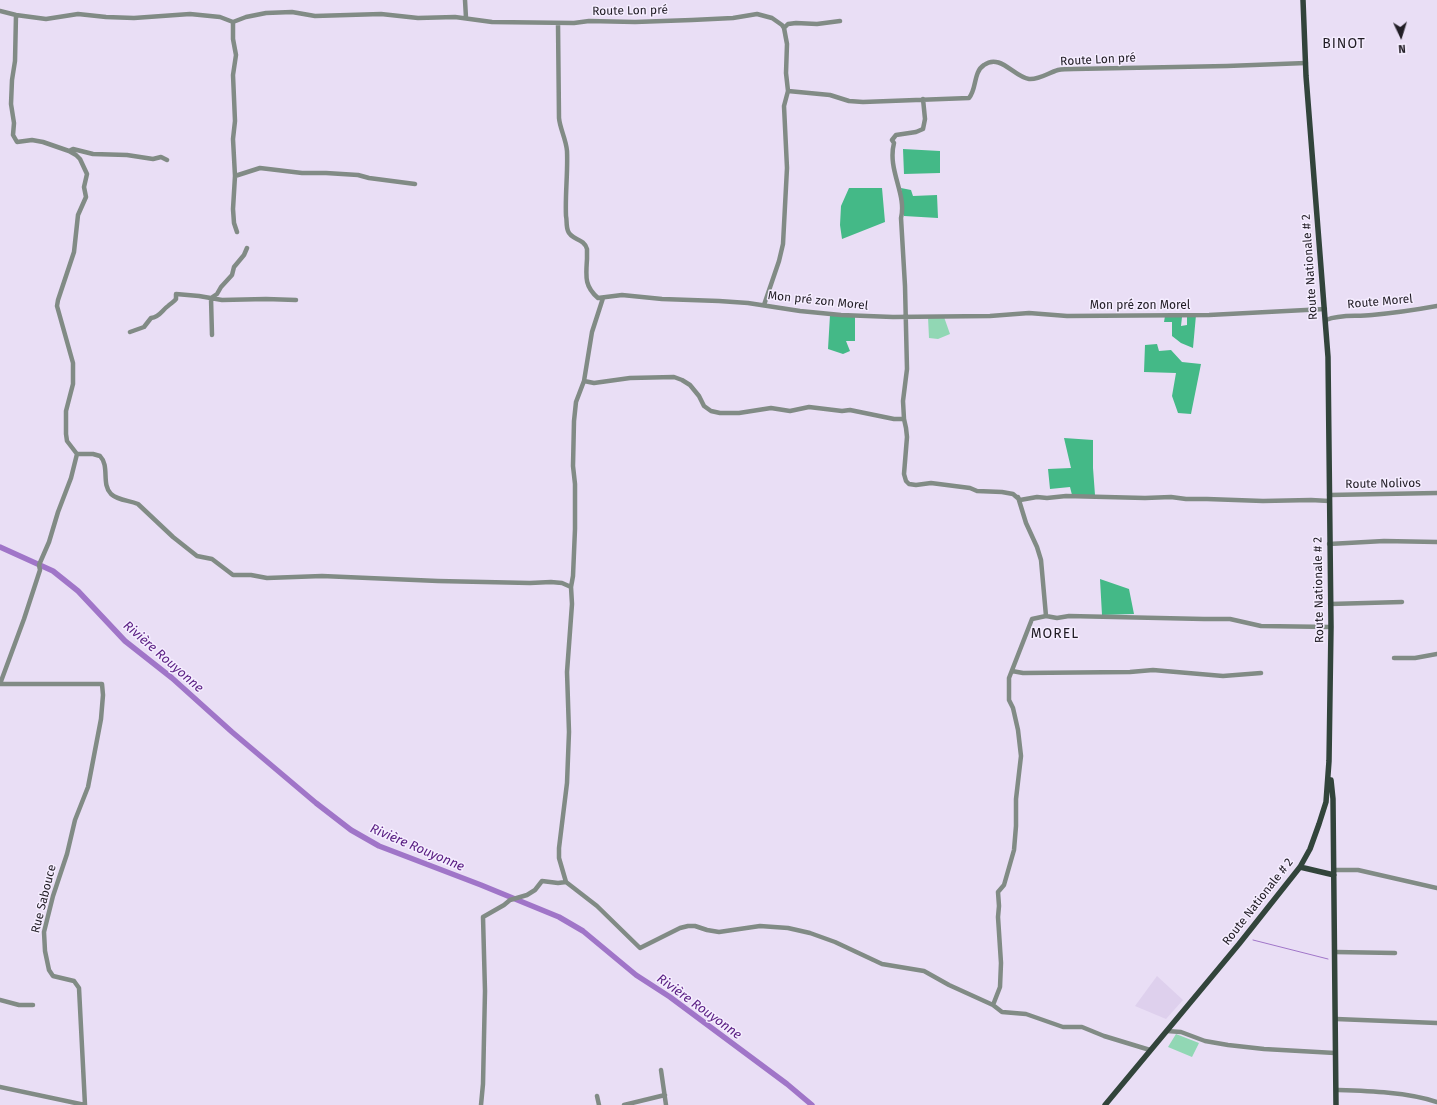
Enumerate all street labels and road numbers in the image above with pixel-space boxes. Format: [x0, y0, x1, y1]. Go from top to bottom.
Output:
street label: Route Lon pré [592, 3, 668, 19]
street label: Route Lon pré [1060, 51, 1136, 69]
street label: Route Nationale # 2 [1299, 213, 1321, 321]
street label: Mon pré zon Morel [767, 289, 869, 313]
street label: Route Morel [1347, 292, 1413, 312]
street label: Mon pré zon Morel [1090, 299, 1190, 313]
street label: Route Nolivos [1345, 476, 1421, 492]
street label: Route Nationale # 2 [1311, 537, 1327, 643]
street label: Route Nationale # 2 [1220, 856, 1296, 948]
street label: Rue Sabouce [29, 863, 59, 935]

